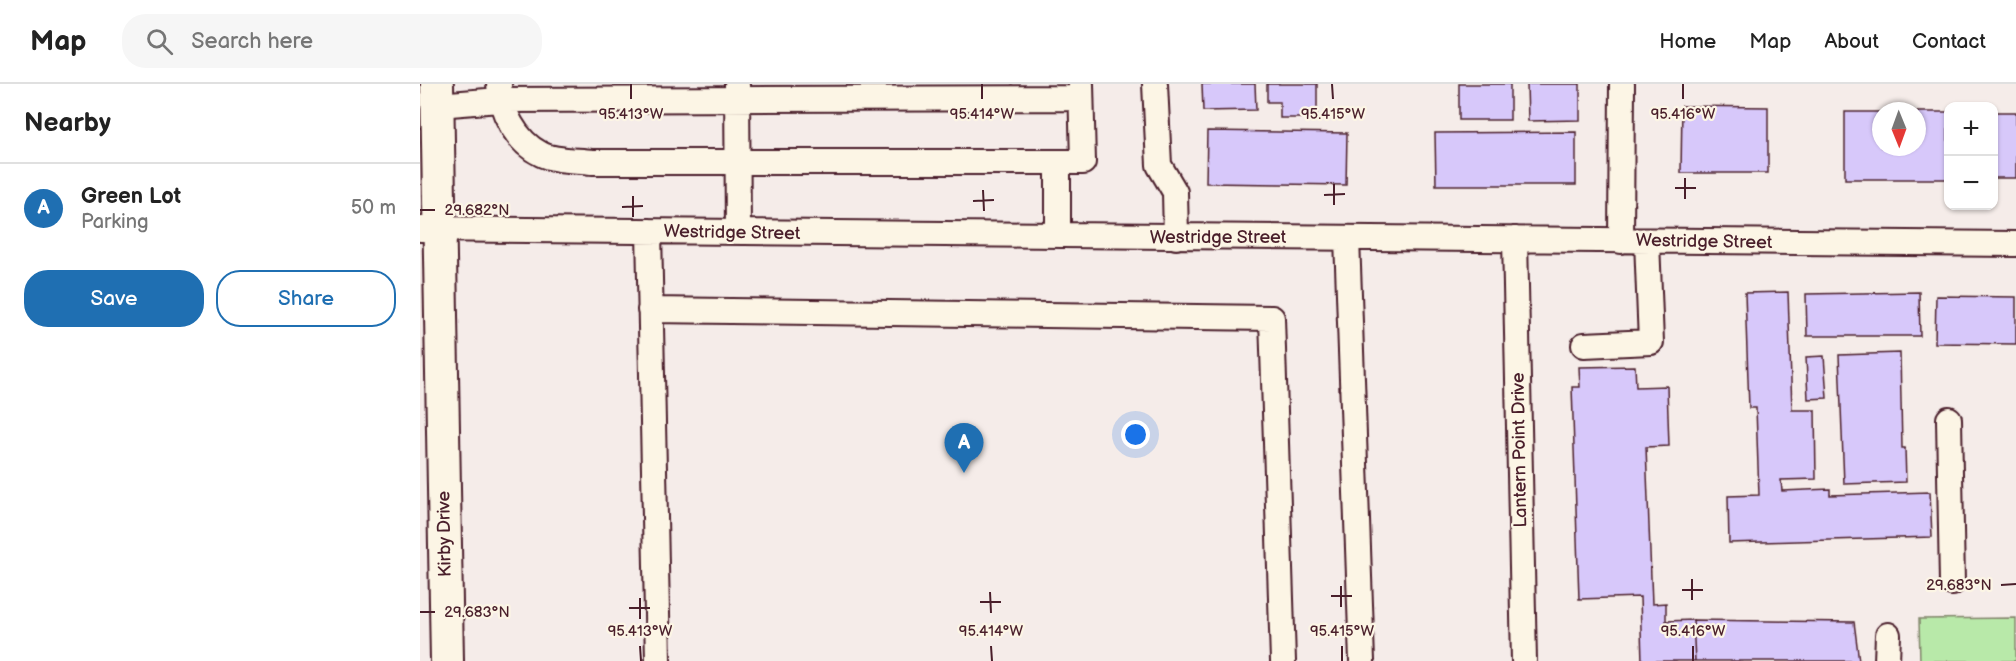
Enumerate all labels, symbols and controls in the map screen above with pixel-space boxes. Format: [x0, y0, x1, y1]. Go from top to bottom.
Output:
search box [122, 14, 542, 68]
text: Map [30, 25, 86, 58]
icon: search [143, 25, 176, 58]
text: Search here [191, 28, 313, 55]
text: Home [1659, 29, 1716, 54]
text: Map [1749, 29, 1791, 54]
text: About [1824, 29, 1879, 54]
text: Contact [1912, 29, 1986, 54]
north arrow [1872, 102, 1926, 156]
map controls [1944, 102, 1998, 210]
button: + [1944, 102, 1998, 156]
text: 95.413°W [599, 105, 664, 124]
text: 95.414°W [950, 105, 1014, 124]
text: 95.415°W [1301, 105, 1365, 124]
text: 95.416°W [1651, 105, 1716, 124]
text: Nearby [24, 108, 111, 139]
button: − [1944, 156, 1998, 210]
text: Green Lot [81, 183, 181, 210]
text: A [37, 196, 50, 220]
text: 50 m [351, 196, 396, 220]
text: 29.682°N [445, 201, 509, 220]
text: Parking [81, 210, 149, 234]
street label: Westridge Street [664, 221, 801, 244]
street label: Westridge Street [1150, 227, 1287, 248]
street label: Westridge Street [1636, 230, 1773, 253]
button: Save [24, 270, 204, 327]
button: Share [216, 270, 396, 327]
street label: Lantern Point Drive [1508, 372, 1531, 528]
your location [1121, 420, 1150, 449]
pin: A [944, 424, 984, 473]
street label: Kirby Drive [433, 490, 456, 577]
text: 29.683°N [1926, 576, 1992, 595]
text: 29.683°N [444, 603, 510, 622]
text: 95.413°W [608, 622, 673, 641]
text: 95.414°W [959, 622, 1023, 641]
text: 95.415°W [1310, 622, 1374, 641]
text: 95.416°W [1661, 622, 1726, 641]

